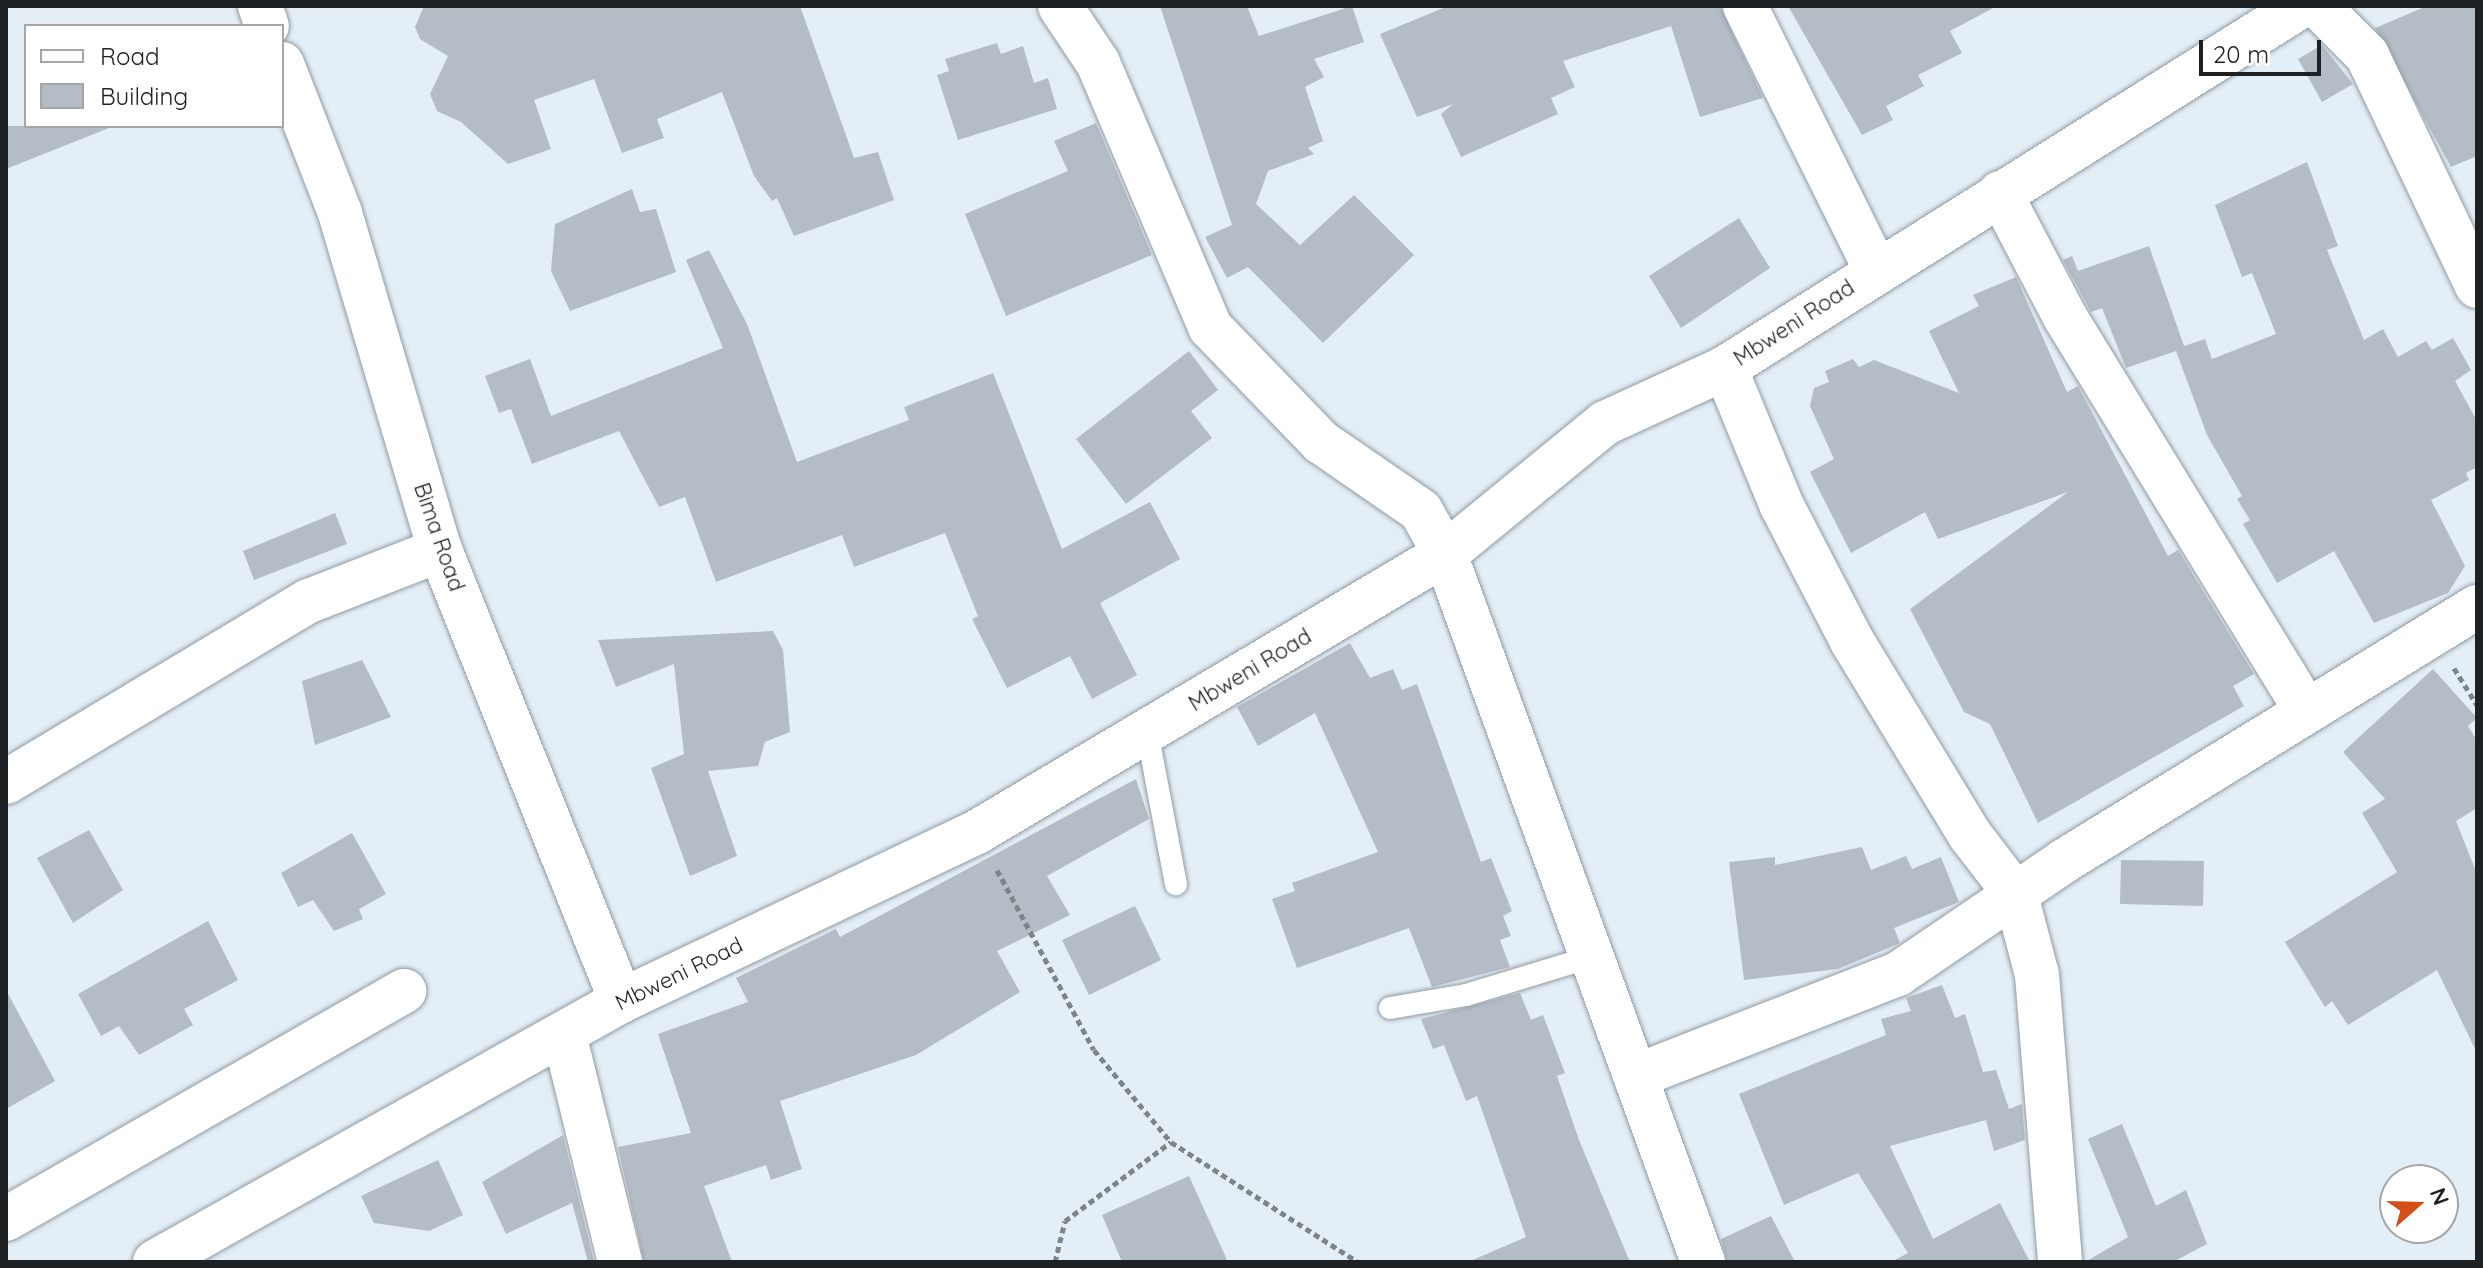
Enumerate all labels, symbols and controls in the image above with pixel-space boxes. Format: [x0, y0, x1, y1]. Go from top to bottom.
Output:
legend [24, 24, 284, 128]
scale bar [2203, 24, 2325, 74]
text: 20 m [2213, 39, 2269, 69]
text: Road [100, 41, 160, 71]
text: Building [100, 81, 188, 111]
street label: Mbweni Road [1729, 274, 1859, 372]
street label: Bima Road [408, 479, 470, 595]
street label: Mbweni Road [1184, 623, 1316, 717]
street label: Mbweni Road [611, 932, 747, 1016]
north arrow [2379, 1164, 2459, 1244]
text: N [2424, 1184, 2456, 1209]

